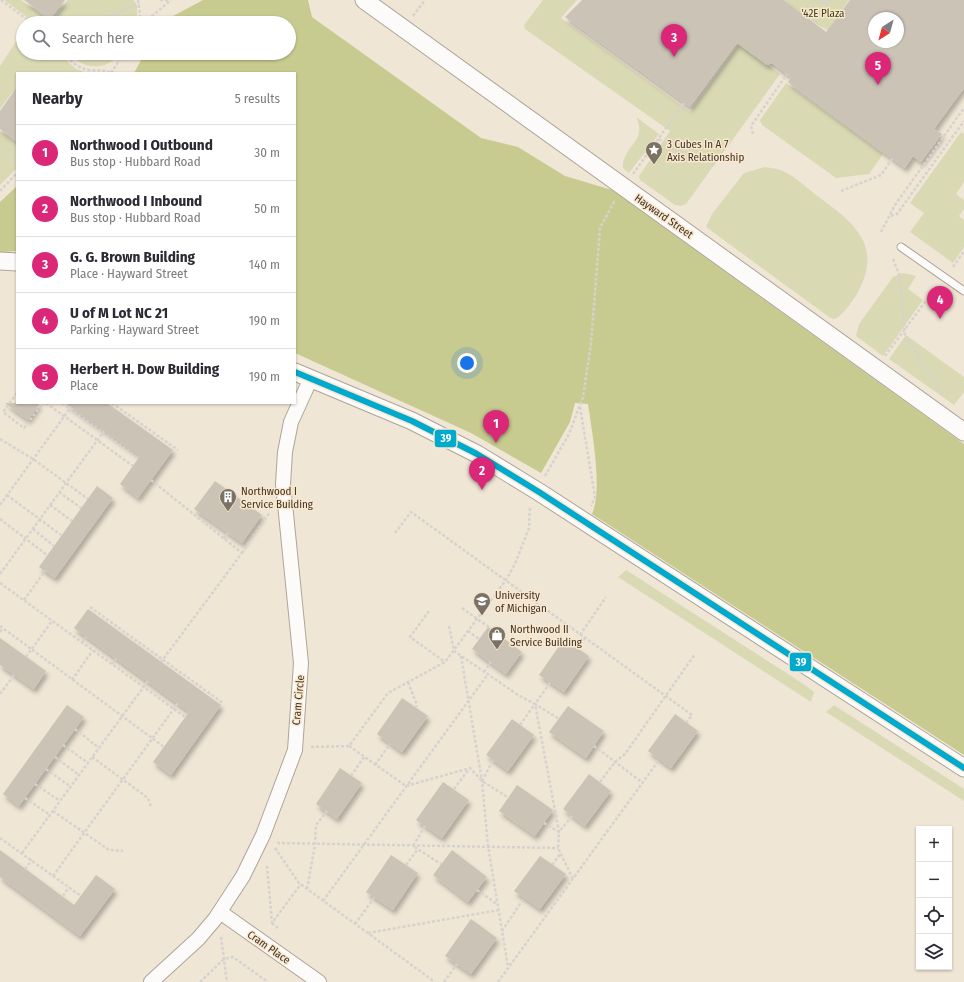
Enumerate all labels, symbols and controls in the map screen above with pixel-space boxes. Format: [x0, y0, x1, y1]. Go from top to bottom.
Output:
park label: '42E Plaza [801, 7, 845, 20]
north arrow [868, 12, 904, 48]
search box [16, 16, 296, 60]
pin: 3 [661, 24, 687, 57]
icon: search [30, 27, 52, 49]
text: Search here [62, 29, 134, 47]
pin: 5 [865, 52, 891, 85]
text: Nearby [32, 88, 83, 109]
text: 5 results [235, 91, 280, 106]
text: Northwood I Outbound [70, 136, 213, 154]
place label: 3 Cubes In A 7 Axis Relationship [667, 138, 744, 164]
place icon: 3 Cubes In A 7 Axis Relationship [644, 140, 664, 165]
text: 1 [42, 145, 48, 160]
text: 30 m [254, 145, 280, 160]
text: Bus stop · Hubbard Road [70, 154, 201, 169]
street label: Hayward Street [632, 191, 696, 242]
text: Northwood I Inbound [70, 192, 202, 210]
text: 2 [42, 201, 48, 216]
text: 50 m [254, 201, 280, 216]
text: Bus stop · Hubbard Road [70, 210, 201, 225]
text: G. G. Brown Building [70, 248, 195, 266]
text: 3 [42, 257, 48, 272]
text: 140 m [249, 257, 280, 272]
text: Place · Hayward Street [70, 266, 188, 281]
pin: 4 [927, 286, 953, 319]
text: U of M Lot NC 21 [70, 304, 168, 322]
text: 4 [42, 313, 48, 328]
text: 190 m [249, 313, 280, 328]
text: Parking · Hayward Street [70, 322, 199, 337]
your location [457, 353, 477, 373]
text: Herbert H. Dow Building [70, 360, 219, 378]
text: 5 [42, 369, 48, 384]
text: 190 m [249, 369, 280, 384]
text: Place [70, 378, 98, 393]
pin: 1 [483, 410, 509, 443]
line badge: 39 [434, 429, 457, 448]
text: 39 [440, 432, 452, 445]
pin: 2 [469, 457, 495, 490]
place label: Northwood I Service Building [241, 485, 314, 511]
building icon: Northwood I Service Building [218, 487, 238, 512]
place label: University of Michigan [495, 589, 547, 615]
school or university icon: University of Michigan [472, 591, 492, 616]
place label: Northwood II Service Building [510, 623, 583, 649]
shop icon: Northwood II Service Building [487, 625, 507, 650]
line badge: 39 [789, 652, 812, 672]
text: 39 [795, 656, 807, 669]
street label: Cram Circle [290, 674, 307, 726]
map controls [916, 826, 952, 970]
button: + [916, 826, 952, 862]
button: − [916, 862, 952, 898]
button: locate [916, 898, 952, 934]
street label: Cram Place [245, 928, 293, 967]
button: layers [916, 934, 952, 970]

